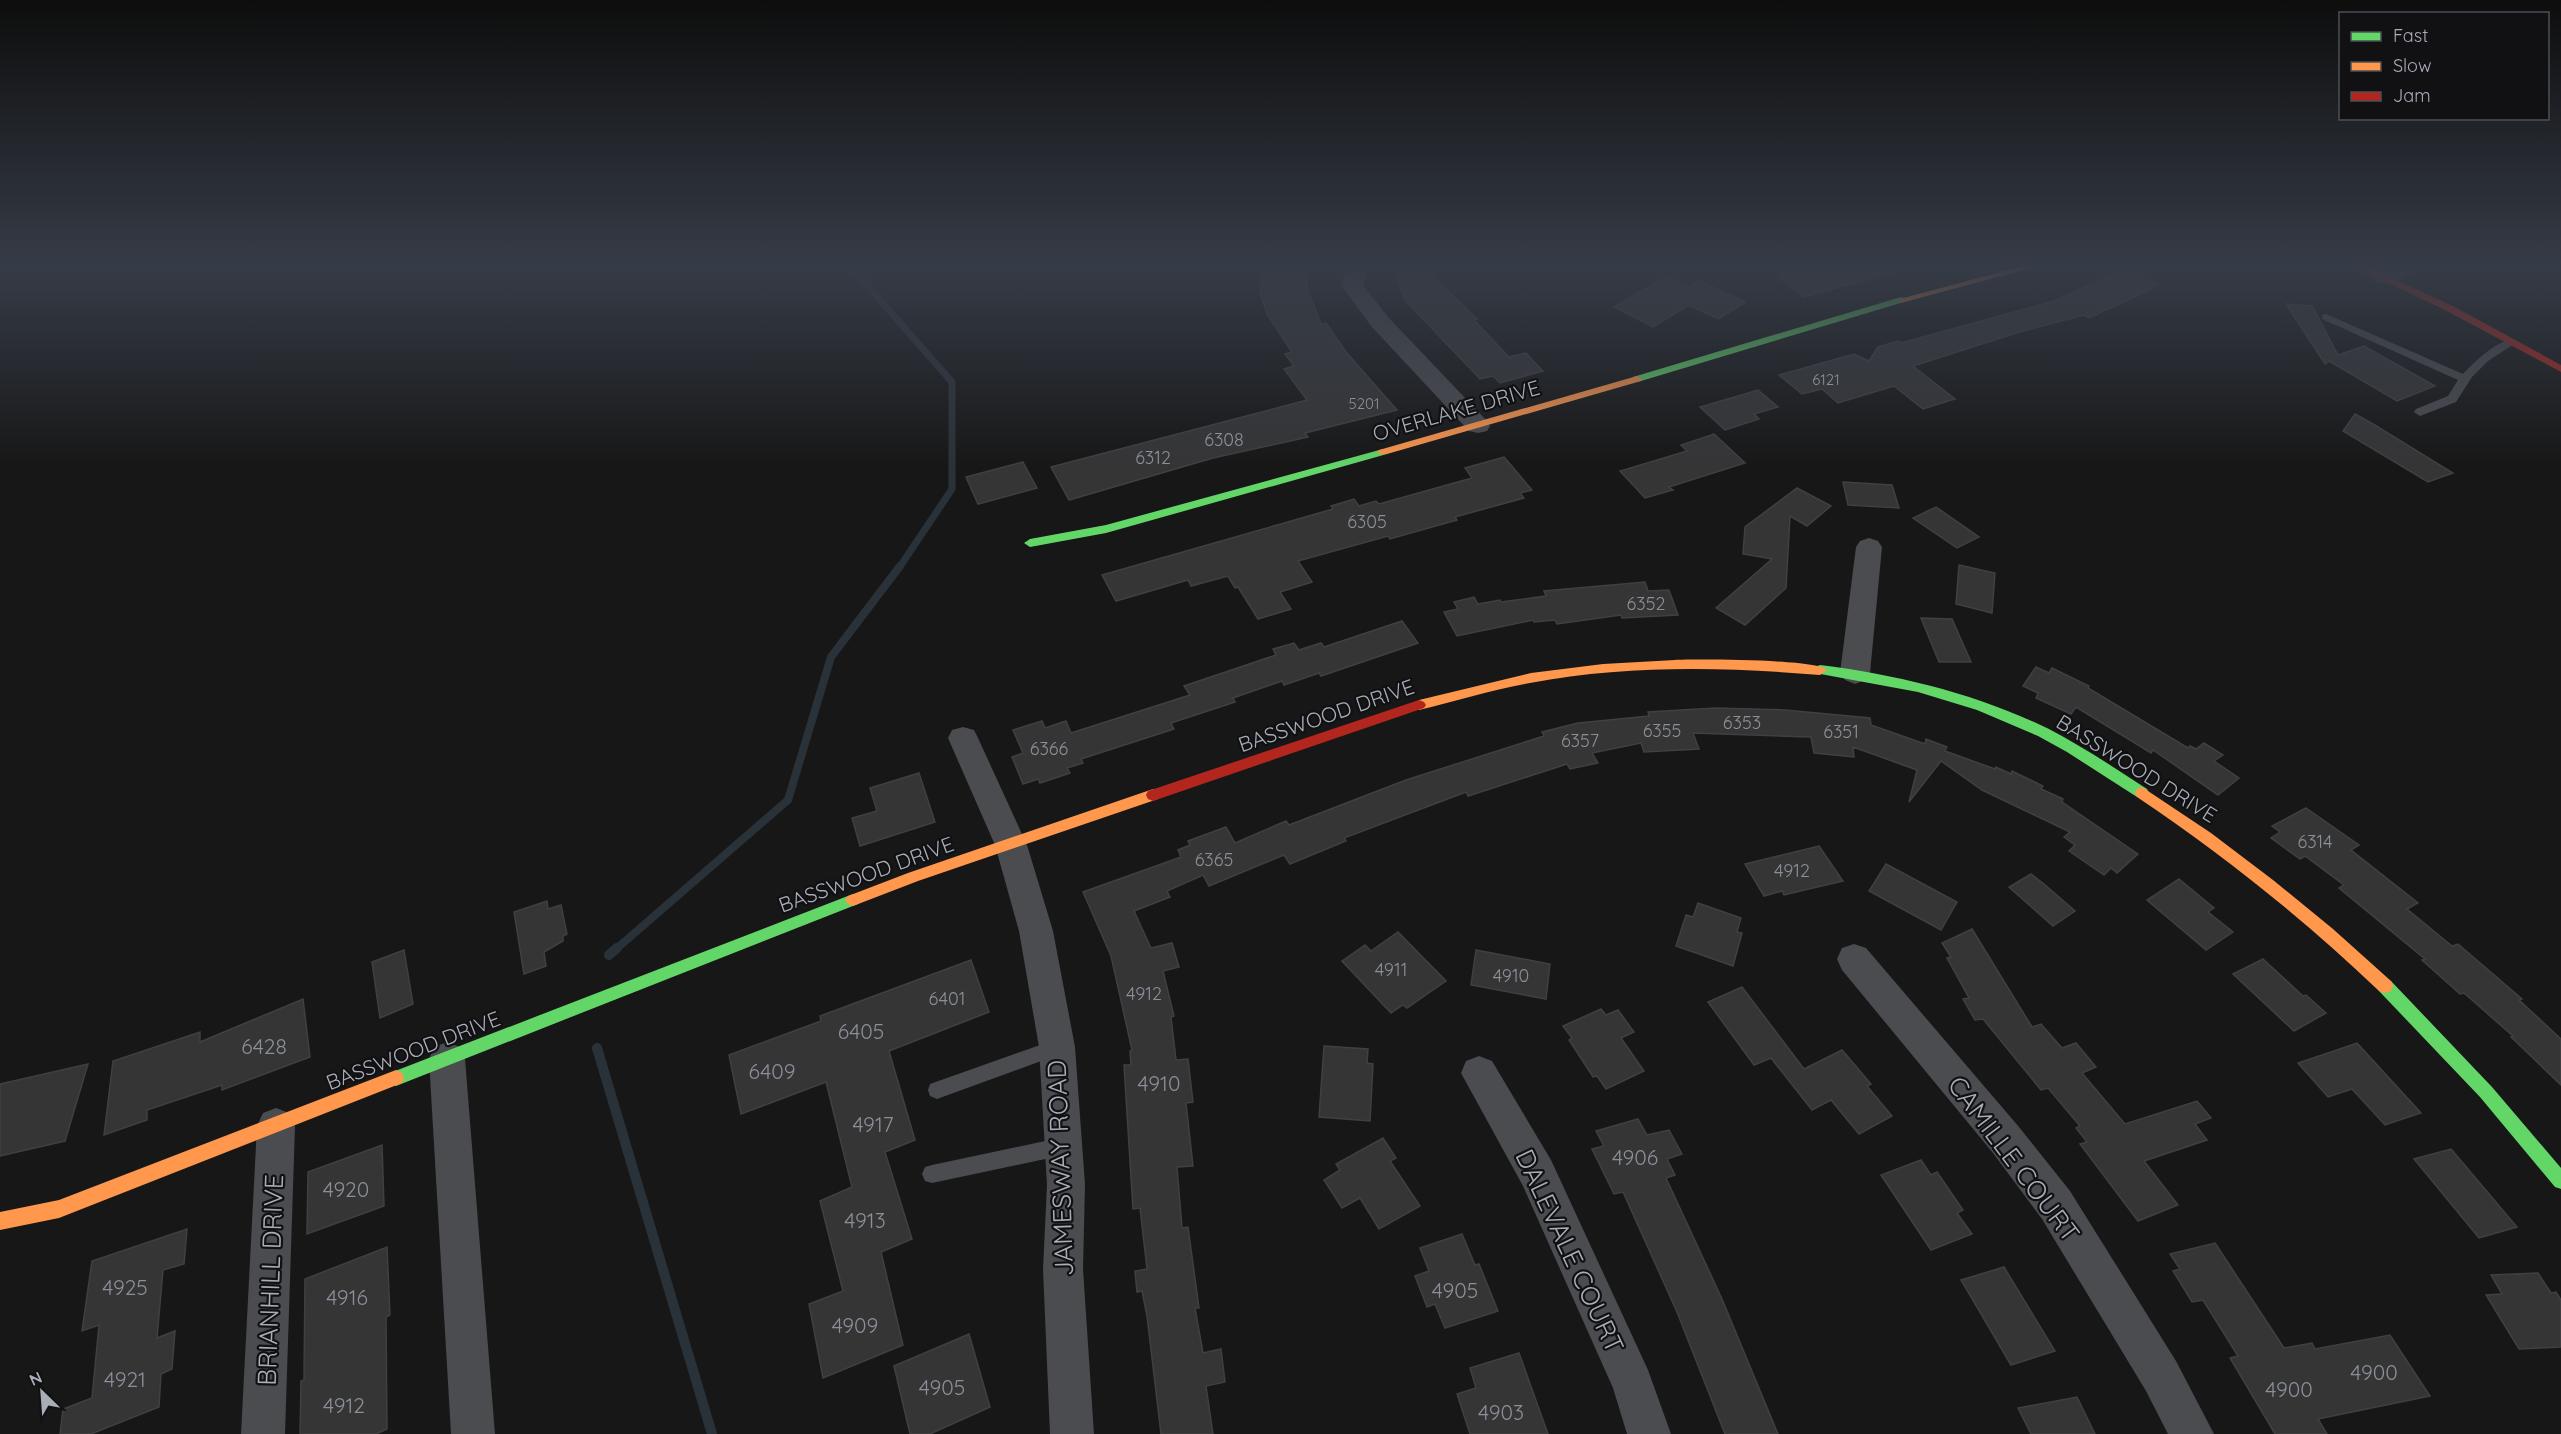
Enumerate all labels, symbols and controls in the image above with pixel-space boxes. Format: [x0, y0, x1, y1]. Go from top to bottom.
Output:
legend [2339, 12, 2549, 120]
text: Fast [2393, 24, 2428, 47]
text: Slow [2393, 54, 2431, 77]
text: Jam [2393, 84, 2431, 107]
house number: 6121 [1812, 370, 1840, 389]
street label: OVERLAKE DRIVE [1369, 374, 1543, 446]
house number: 5201 [1349, 394, 1379, 413]
house number: 6308 [1204, 428, 1244, 451]
house number: 6312 [1135, 446, 1171, 469]
house number: 6305 [1347, 510, 1387, 533]
house number: 6352 [1627, 592, 1665, 615]
street label: BASSWOOD DRIVE [1235, 673, 1417, 757]
street label: BASSWOOD DRIVE [2052, 708, 2222, 828]
house number: 6353 [1723, 711, 1761, 734]
house number: 6355 [1643, 719, 1681, 742]
house number: 6351 [1823, 720, 1859, 743]
house number: 6357 [1561, 729, 1599, 752]
house number: 6366 [1030, 737, 1069, 760]
street label: BASSWOOD DRIVE [775, 830, 957, 918]
house number: 6314 [2298, 830, 2333, 853]
house number: 6365 [1195, 848, 1233, 871]
house number: 4912 [1774, 859, 1810, 882]
house number: 4911 [1375, 958, 1407, 981]
house number: 4910 [1493, 964, 1529, 987]
house number: 4912 [1126, 982, 1162, 1005]
house number: 6401 [929, 987, 965, 1010]
street label: BASSWOOD DRIVE [322, 1005, 504, 1095]
house number: 6405 [838, 1018, 884, 1044]
house number: 6428 [241, 1033, 287, 1059]
house number: 6409 [749, 1058, 795, 1084]
street label: JAMESWAY ROAD [1040, 1059, 1080, 1277]
street label: CAMILLE COURT [1941, 1069, 2087, 1249]
house number: 4910 [1138, 1070, 1180, 1096]
house number: 4917 [852, 1111, 894, 1137]
street label: DALEVALE COURT [1508, 1144, 1632, 1358]
house number: 4906 [1612, 1144, 1658, 1170]
street label: BRIANHILL DRIVE [250, 1174, 290, 1386]
house number: 4920 [323, 1176, 369, 1202]
house number: 4913 [844, 1207, 886, 1233]
house number: 4925 [102, 1274, 148, 1300]
house number: 4905 [1432, 1277, 1478, 1303]
house number: 4916 [326, 1284, 368, 1310]
house number: 4909 [832, 1312, 878, 1338]
house number: 4900 [2350, 1359, 2398, 1385]
north arrow [12, 1362, 72, 1422]
house number: 4921 [104, 1366, 146, 1392]
text: N [26, 1367, 45, 1390]
house number: 4905 [919, 1374, 965, 1400]
house number: 4900 [2265, 1376, 2313, 1402]
house number: 4912 [323, 1392, 365, 1418]
house number: 4903 [1478, 1399, 1524, 1425]

